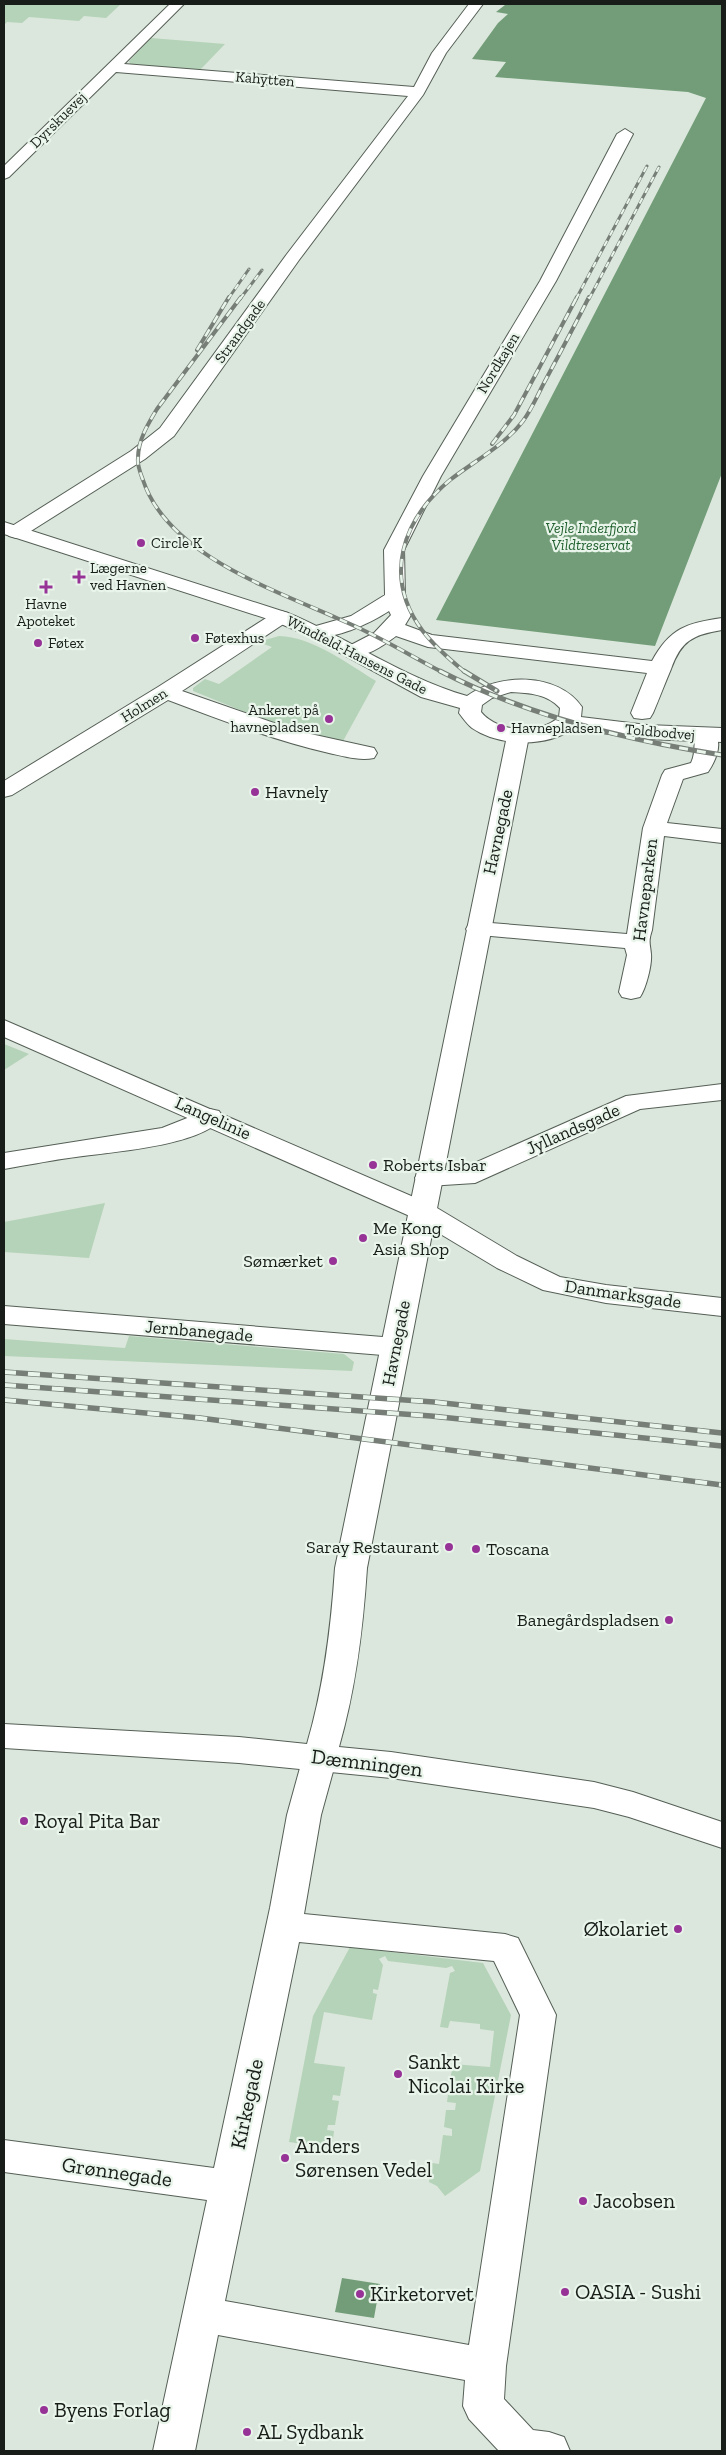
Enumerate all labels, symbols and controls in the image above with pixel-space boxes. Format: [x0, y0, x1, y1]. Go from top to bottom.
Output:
street label: Kahytten [235, 67, 296, 91]
street label: Dyrskuevej [26, 88, 90, 152]
street label: Strandgade [211, 295, 269, 367]
street label: Nordkajen [473, 329, 523, 397]
park label: Vejle Inderfjord Vildtreservat [545, 519, 637, 554]
place label: Circle K [151, 534, 203, 552]
marker: Circle K [135, 537, 147, 549]
place label: Lægerne ved Havnen [90, 559, 166, 594]
marker: Lægerne ved Havnen [72, 570, 86, 584]
marker: Havne Apoteket [40, 581, 52, 593]
place label: Havne Apoteket [17, 595, 76, 630]
street label: Windfeld-Hansens Gade [284, 612, 430, 698]
place label: Føtexhus [205, 629, 264, 647]
marker: Føtexhus [189, 632, 201, 644]
place label: Føtex [48, 634, 84, 652]
marker: Føtex [32, 637, 44, 649]
street label: Holmen [117, 684, 171, 726]
place label: Ankeret på havnepladsen [230, 701, 319, 736]
marker: Ankeret på havnepladsen [323, 713, 335, 725]
place label: Havnepladsen [511, 719, 603, 737]
street label: Toldbodvej [624, 720, 696, 744]
marker: Havnepladsen [495, 722, 507, 734]
place label: Havnely [265, 781, 329, 803]
marker: Havnely [249, 786, 261, 798]
street label: Havnegade [478, 787, 518, 877]
street label: Havneparken [628, 837, 662, 943]
street label: Langelinie [172, 1092, 254, 1144]
street label: Jyllandsgade [523, 1099, 623, 1159]
place label: Roberts Isbar [383, 1154, 487, 1176]
marker: Roberts Isbar [367, 1159, 379, 1171]
place label: Me Kong Asia Shop [373, 1217, 449, 1260]
marker: Me Kong Asia Shop [357, 1232, 369, 1244]
place label: Sømærket [243, 1250, 323, 1272]
marker: Sømærket [327, 1255, 339, 1267]
street label: Danmarksgade [563, 1275, 683, 1313]
street label: Havnegade [377, 1298, 415, 1388]
street label: Jernbanegade [144, 1315, 254, 1347]
place label: Saray Restaurant [306, 1536, 439, 1558]
place label: Toscana [486, 1538, 549, 1560]
marker: Saray Restaurant [443, 1541, 455, 1553]
marker: Toscana [470, 1543, 482, 1555]
place label: Banegårdspladsen [517, 1609, 660, 1631]
marker: Banegårdspladsen [663, 1614, 675, 1626]
street label: Dæmningen [310, 1743, 424, 1782]
place label: Royal Pita Bar [34, 1808, 161, 1833]
marker: Royal Pita Bar [18, 1815, 30, 1827]
place label: Økolariet [583, 1916, 668, 1941]
marker: Økolariet [672, 1923, 684, 1935]
place label: Sankt Nicolai Kirke [408, 2049, 524, 2098]
street label: Kirkegade [225, 2056, 268, 2151]
marker: Sankt Nicolai Kirke [392, 2068, 404, 2080]
place label: Anders Sørensen Vedel [295, 2133, 432, 2182]
street label: Grønnegade [60, 2151, 174, 2192]
marker: Anders Sørensen Vedel [279, 2152, 291, 2164]
place label: Jacobsen [593, 2188, 675, 2213]
marker: Jacobsen [577, 2195, 589, 2207]
place label: OASIA - Sushi [575, 2279, 701, 2304]
place label: Kirketorvet [370, 2281, 474, 2306]
marker: OASIA - Sushi [559, 2286, 571, 2298]
marker: Kirketorvet [354, 2288, 366, 2300]
place label: Byens Forlag [54, 2397, 171, 2422]
marker: Byens Forlag [38, 2404, 50, 2416]
place label: AL Sydbank [257, 2419, 364, 2444]
marker: AL Sydbank [241, 2426, 253, 2438]

